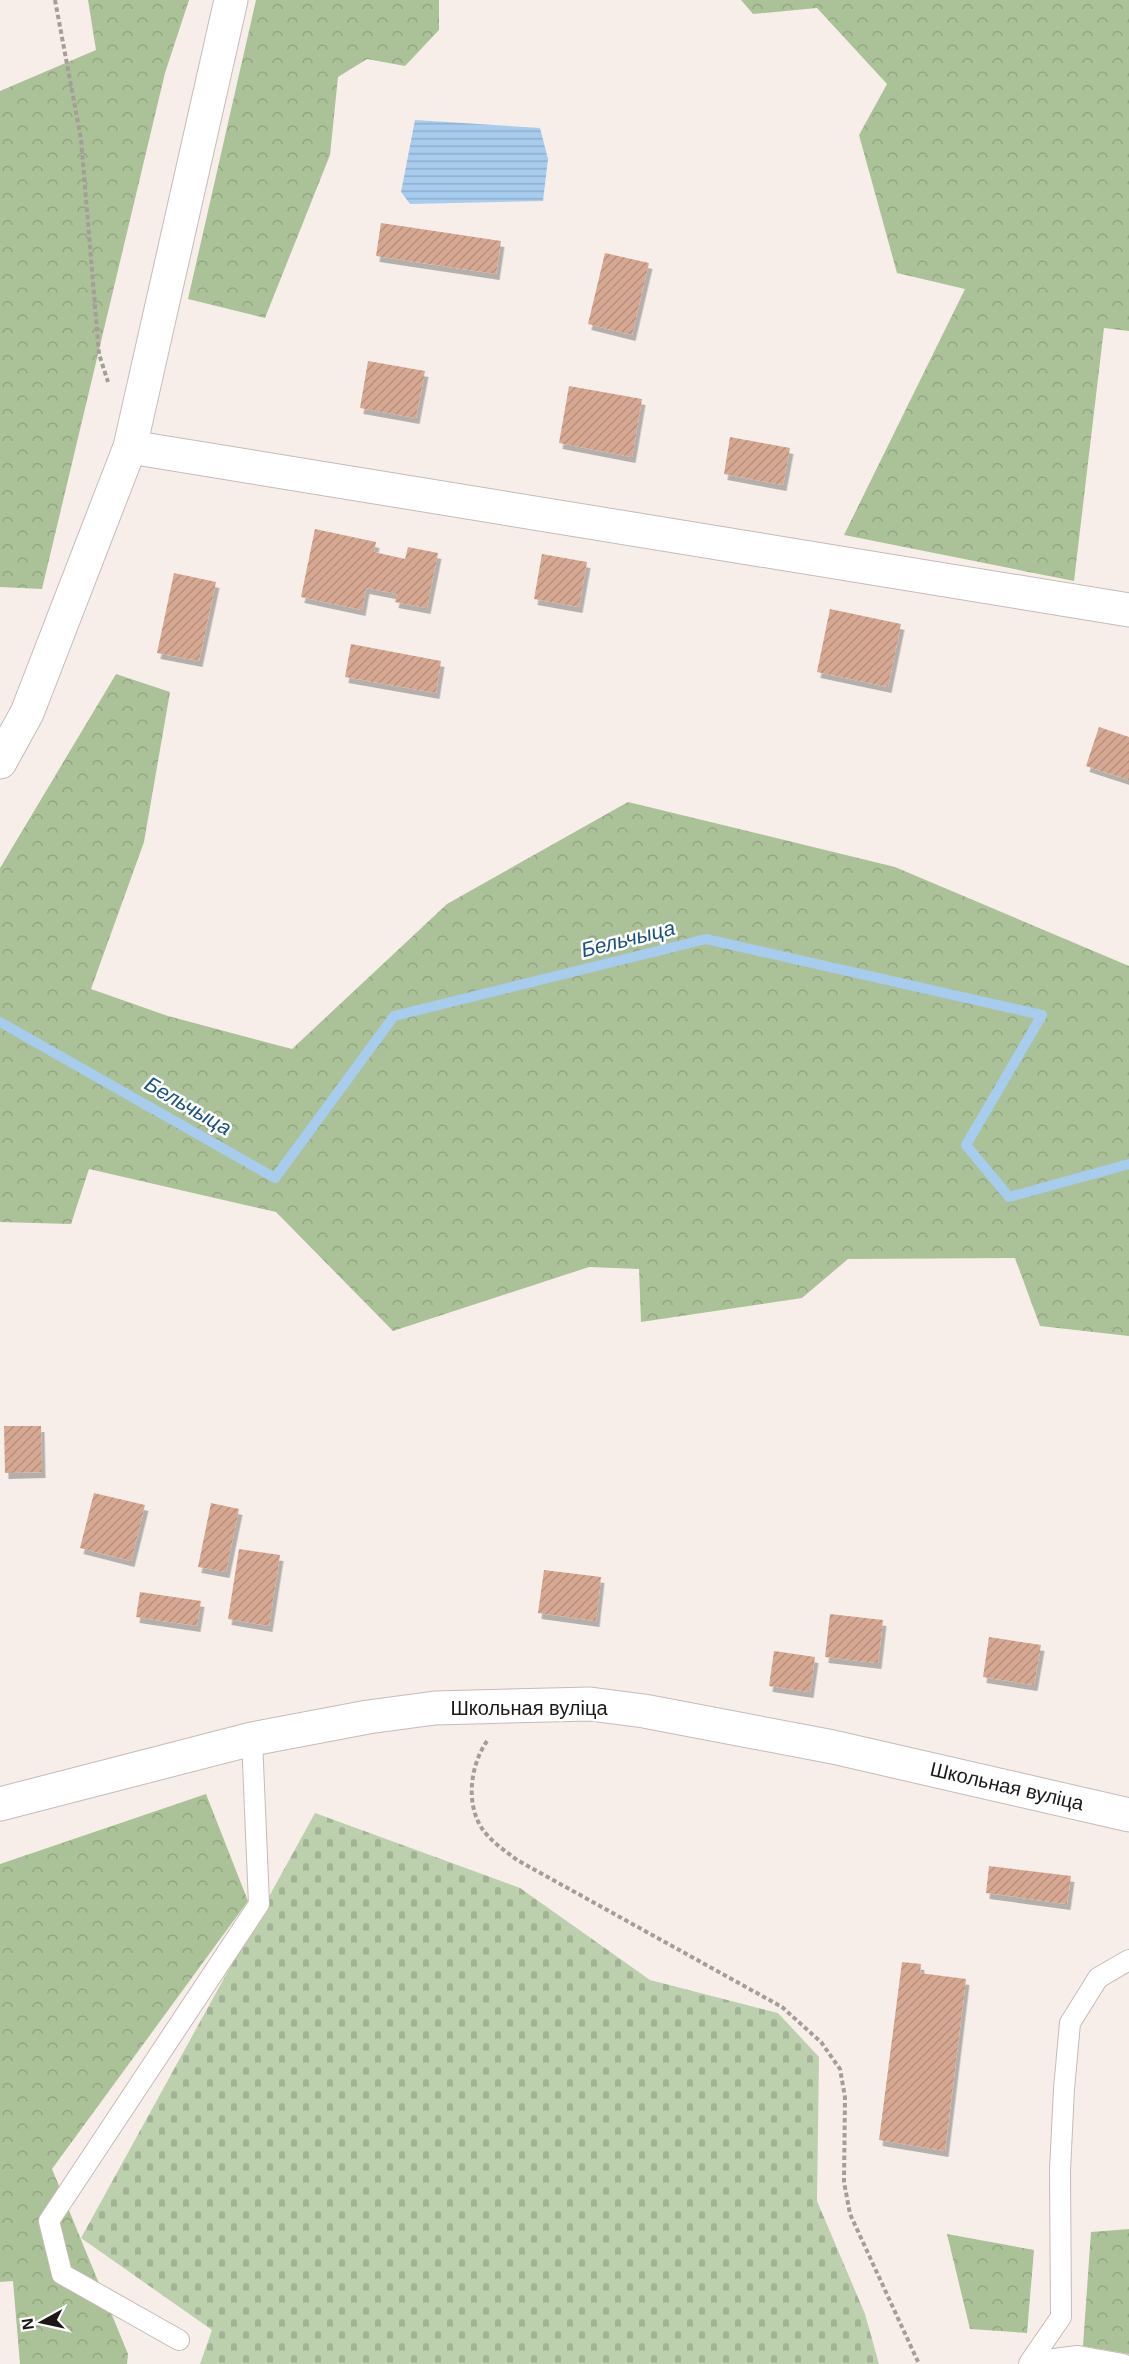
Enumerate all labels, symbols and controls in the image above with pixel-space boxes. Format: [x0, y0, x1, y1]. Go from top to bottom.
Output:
water label: Бельчыца [579, 916, 677, 961]
water label: Бельчыца [141, 1072, 236, 1140]
street label: Школьная вуліца [450, 1697, 608, 1719]
street label: Школьная вуліца [928, 1758, 1087, 1815]
north arrow [12, 2292, 72, 2352]
text: N [18, 2317, 37, 2331]

